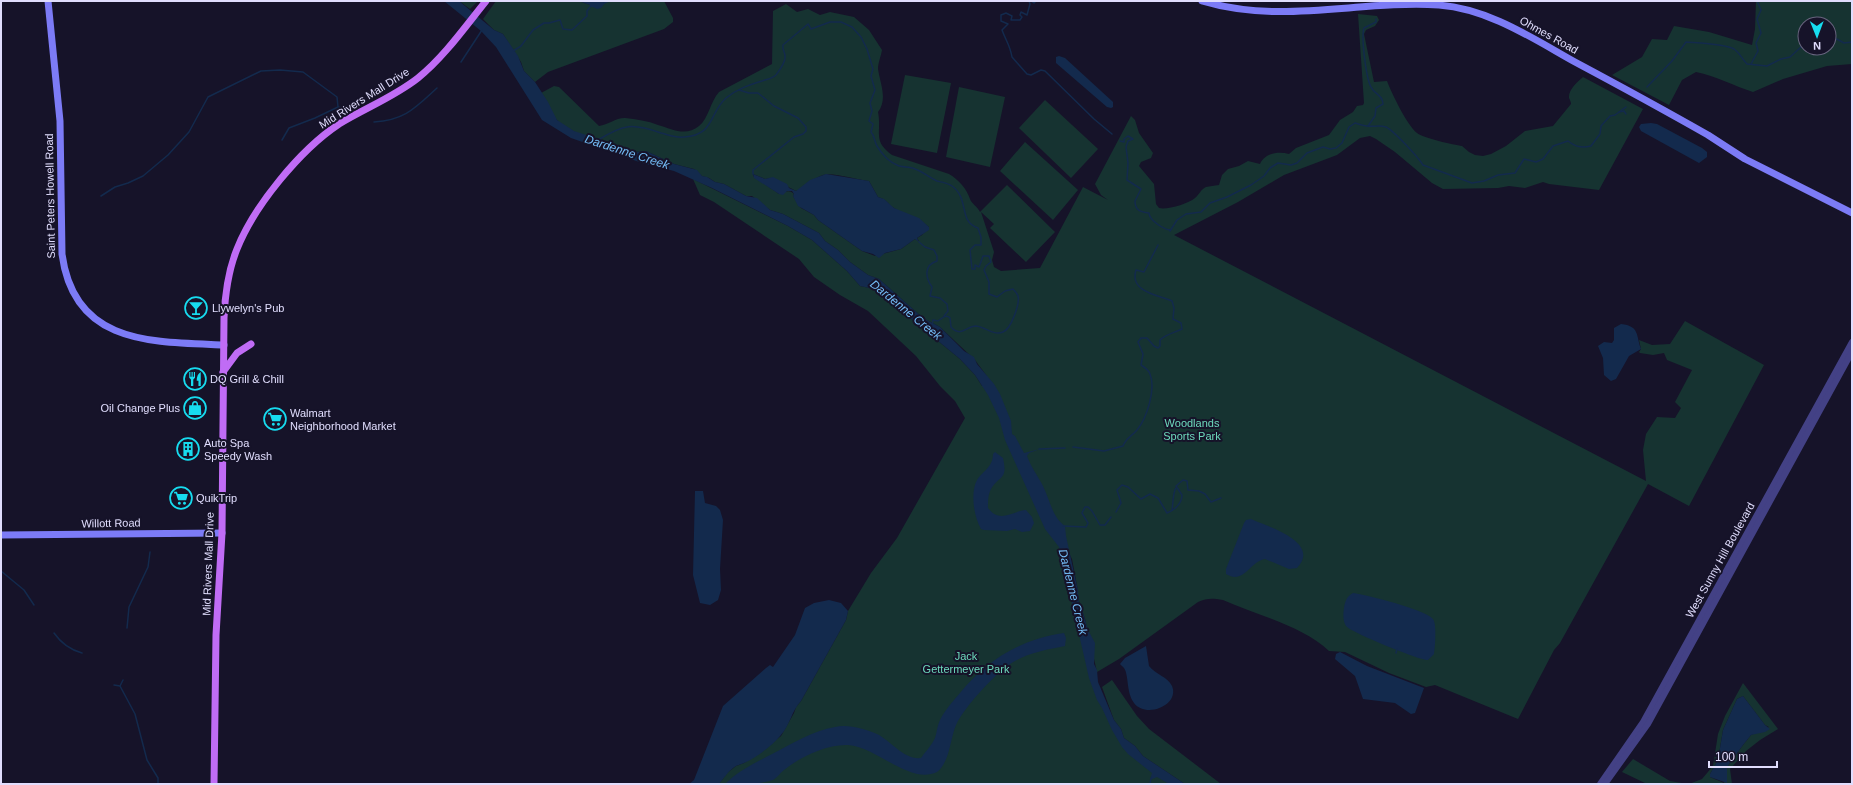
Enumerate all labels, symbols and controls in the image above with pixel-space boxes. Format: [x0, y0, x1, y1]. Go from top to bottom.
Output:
street label: Ohmes Road [1518, 14, 1580, 56]
north arrow [1797, 16, 1837, 56]
text: N [1813, 40, 1821, 52]
street label: Mid Rivers Mall Drive [317, 65, 411, 131]
water label: Dardenne Creek [583, 132, 672, 173]
street label: Saint Peters Howell Road [43, 133, 57, 259]
water label: Dardenne Creek [867, 277, 945, 344]
bar icon: Llywelyn's Pub [183, 295, 209, 321]
place label: Llywelyn's Pub [212, 302, 284, 314]
restaurant icon: DQ Grill & Chill [182, 366, 208, 392]
place label: DQ Grill & Chill [210, 373, 284, 385]
shop icon: Oil Change Plus [182, 395, 208, 421]
place label: Oil Change Plus [101, 402, 180, 414]
supermarket icon: Walmart Neighborhood Market [262, 406, 288, 432]
place label: Walmart Neighborhood Market [290, 407, 396, 432]
park label: Woodlands Sports Park [1163, 417, 1221, 442]
building icon: Auto Spa Speedy Wash [175, 436, 201, 462]
place label: Auto Spa Speedy Wash [204, 437, 272, 462]
supermarket icon: QuikTrip [168, 485, 194, 511]
place label: QuikTrip [196, 492, 237, 504]
street label: West Sunny Hill Boulevard [1683, 500, 1757, 620]
street label: Mid Rivers Mall Drive [200, 512, 216, 616]
street label: Willott Road [81, 516, 141, 530]
water label: Dardenne Creek [1056, 548, 1091, 637]
park label: Jack Gettermeyer Park [923, 650, 1010, 675]
scale bar [1709, 743, 1777, 769]
text: 100 m [1715, 750, 1748, 764]

